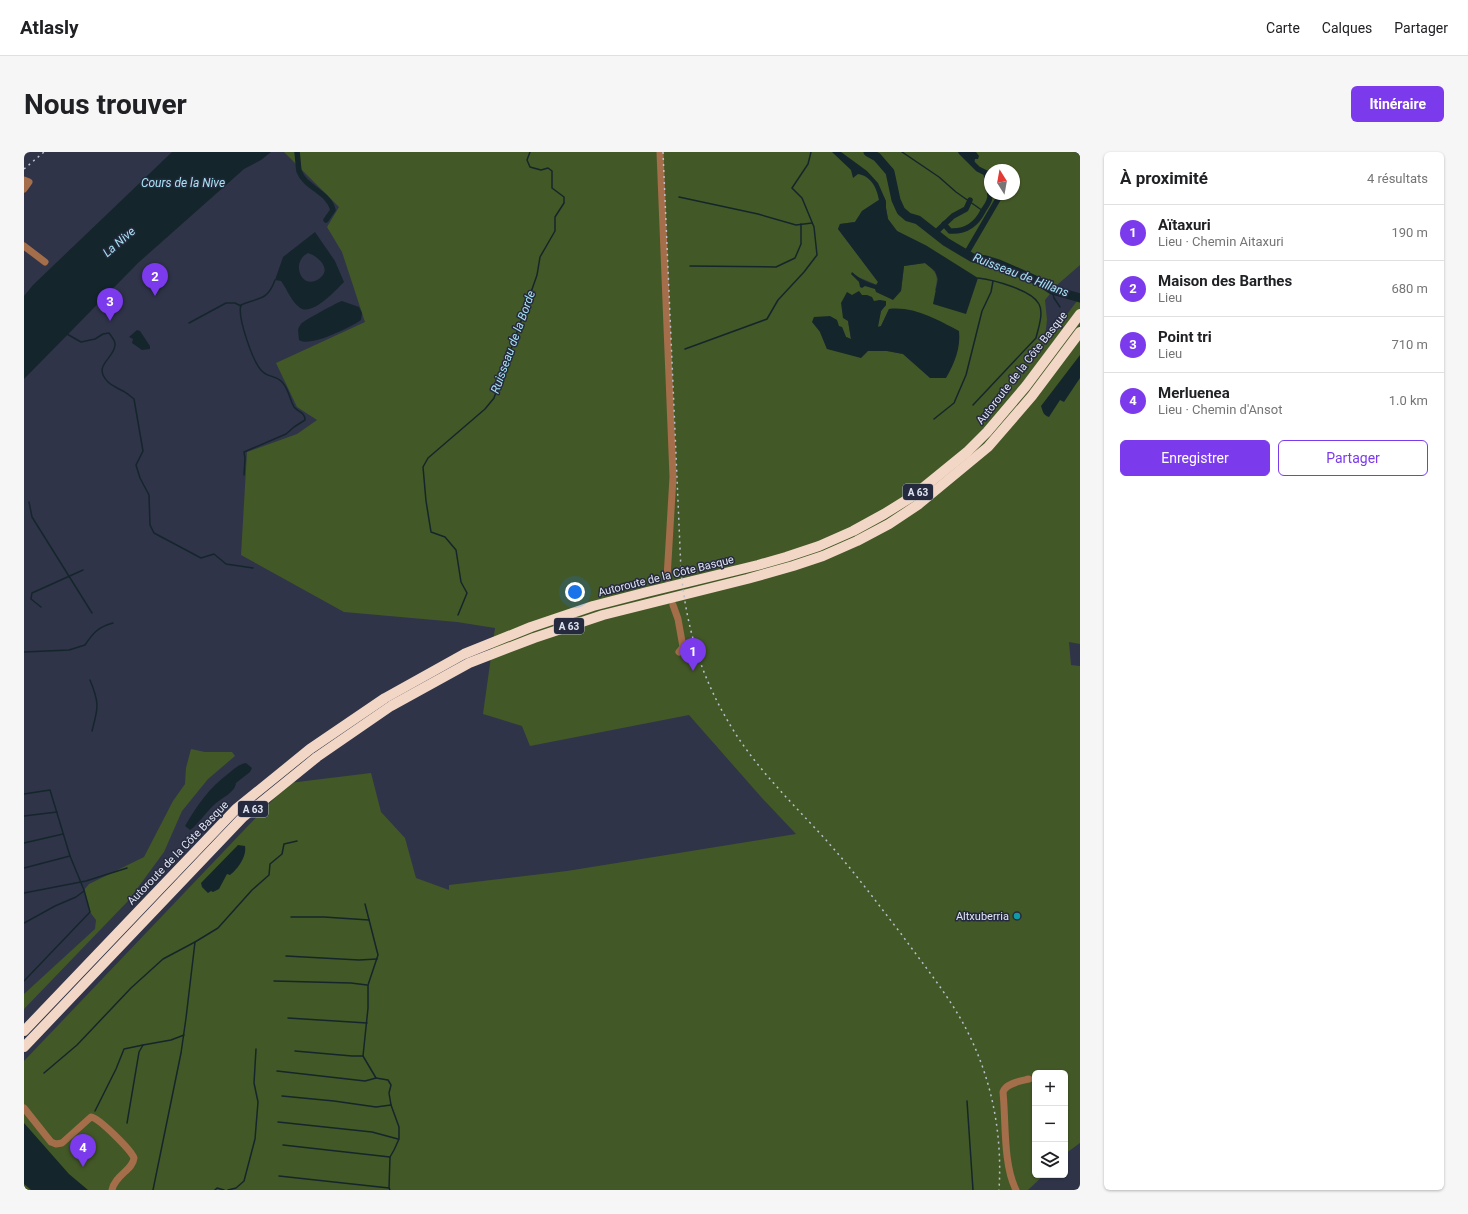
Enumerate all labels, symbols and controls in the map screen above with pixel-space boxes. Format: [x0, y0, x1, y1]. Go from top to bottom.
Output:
text: Atlasly [20, 16, 79, 39]
text: Carte [1266, 20, 1300, 36]
text: Calques [1322, 20, 1372, 36]
text: Partager [1394, 20, 1448, 36]
button: Itinéraire [1351, 86, 1444, 122]
text: Nous trouver [24, 88, 187, 121]
north arrow [984, 164, 1020, 200]
text: À proximité [1120, 168, 1208, 188]
text: 4 résultats [1367, 171, 1428, 186]
water label: Cours de la Nive [141, 176, 225, 190]
text: Aïtaxuri [1158, 216, 1211, 234]
water label: La Nive [100, 224, 138, 260]
text: 1 [1129, 225, 1137, 240]
text: 190 m [1391, 225, 1428, 240]
text: Lieu · Chemin Aitaxuri [1158, 234, 1284, 249]
water label: Ruisseau de Hillans [971, 250, 1071, 300]
pin: 2 [142, 263, 168, 296]
text: Maison des Barthes [1158, 272, 1292, 290]
text: 2 [1129, 281, 1137, 296]
text: 680 m [1391, 281, 1428, 296]
pin: 3 [97, 288, 123, 321]
water label: Ruisseau de la Borde [488, 289, 538, 395]
text: Lieu [1158, 290, 1182, 305]
street label: Autoroute de la Côte Basque [974, 309, 1070, 427]
text: Point tri [1158, 328, 1212, 346]
text: 3 [1129, 337, 1137, 352]
text: 710 m [1391, 337, 1428, 352]
text: Lieu [1158, 346, 1182, 361]
text: Merluenea [1158, 384, 1230, 402]
text: 4 [1129, 393, 1137, 408]
text: 1.0 km [1389, 393, 1428, 408]
text: Lieu · Chemin d'Ansot [1158, 402, 1282, 417]
button: Enregistrer [1120, 440, 1270, 476]
button: Partager [1278, 440, 1428, 476]
road number: A 63 [903, 484, 933, 500]
street label: Autoroute de la Côte Basque [597, 553, 735, 599]
your location [565, 582, 585, 602]
road number: A 63 [554, 618, 584, 634]
pin: 1 [680, 638, 706, 671]
street label: Autoroute de la Côte Basque [125, 798, 231, 908]
road number: A 63 [238, 801, 268, 817]
place label: Altxuberria [956, 910, 1009, 923]
marker: Altxuberria [1012, 911, 1022, 921]
map controls [1032, 1070, 1068, 1178]
button: + [1032, 1070, 1068, 1106]
button: − [1032, 1106, 1068, 1142]
pin: 4 [70, 1134, 96, 1167]
button: layers [1032, 1142, 1068, 1178]

